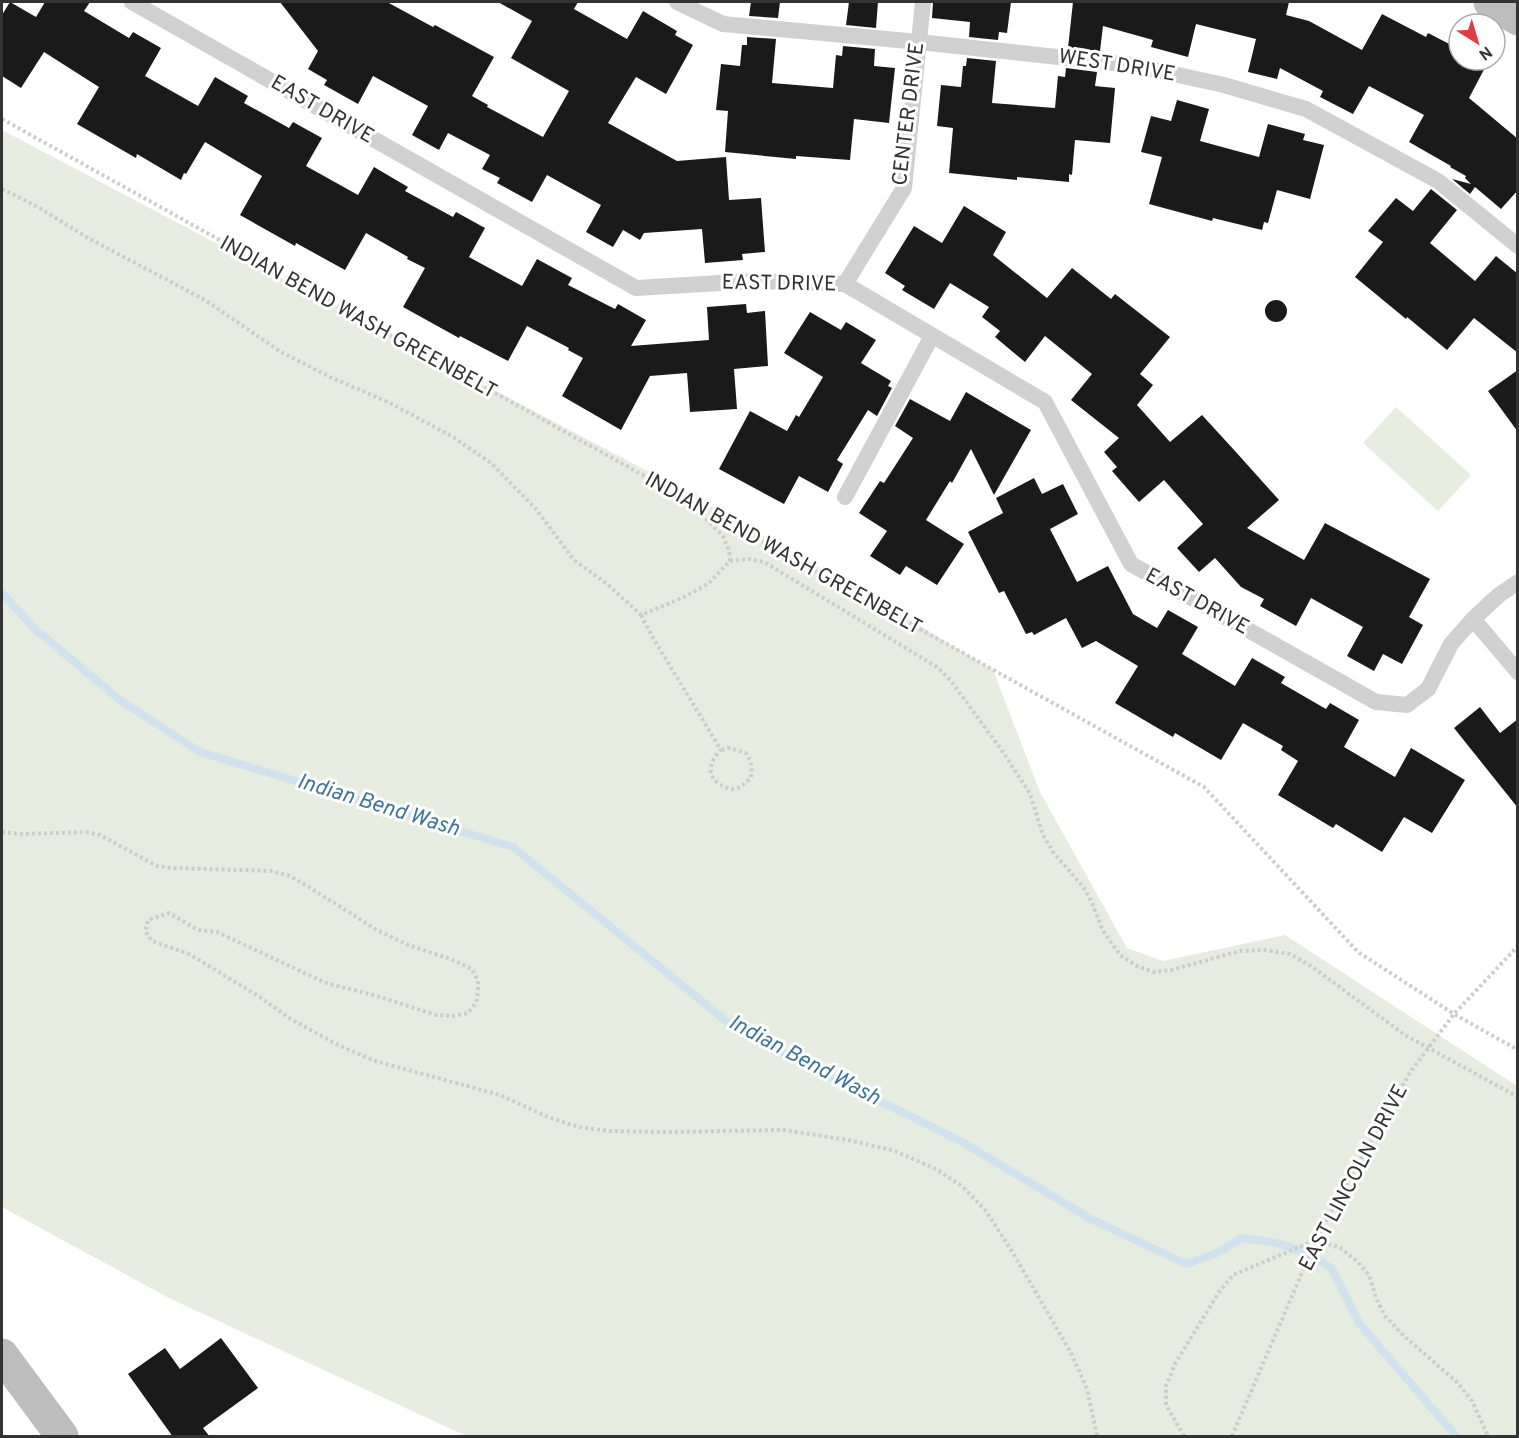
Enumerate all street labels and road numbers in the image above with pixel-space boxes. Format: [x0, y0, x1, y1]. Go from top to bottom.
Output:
street label: CENTER DRIVE [887, 41, 931, 187]
street label: WEST DRIVE [1056, 43, 1178, 89]
street label: EAST DRIVE [265, 70, 379, 150]
street label: INDIAN BEND WASH GREENBELT [215, 230, 501, 406]
street label: EAST DRIVE [721, 269, 837, 299]
street label: INDIAN BEND WASH GREENBELT [640, 466, 926, 642]
street label: EAST DRIVE [1140, 562, 1254, 642]
street label: EAST LINCOLN DRIVE [1293, 1080, 1415, 1276]

